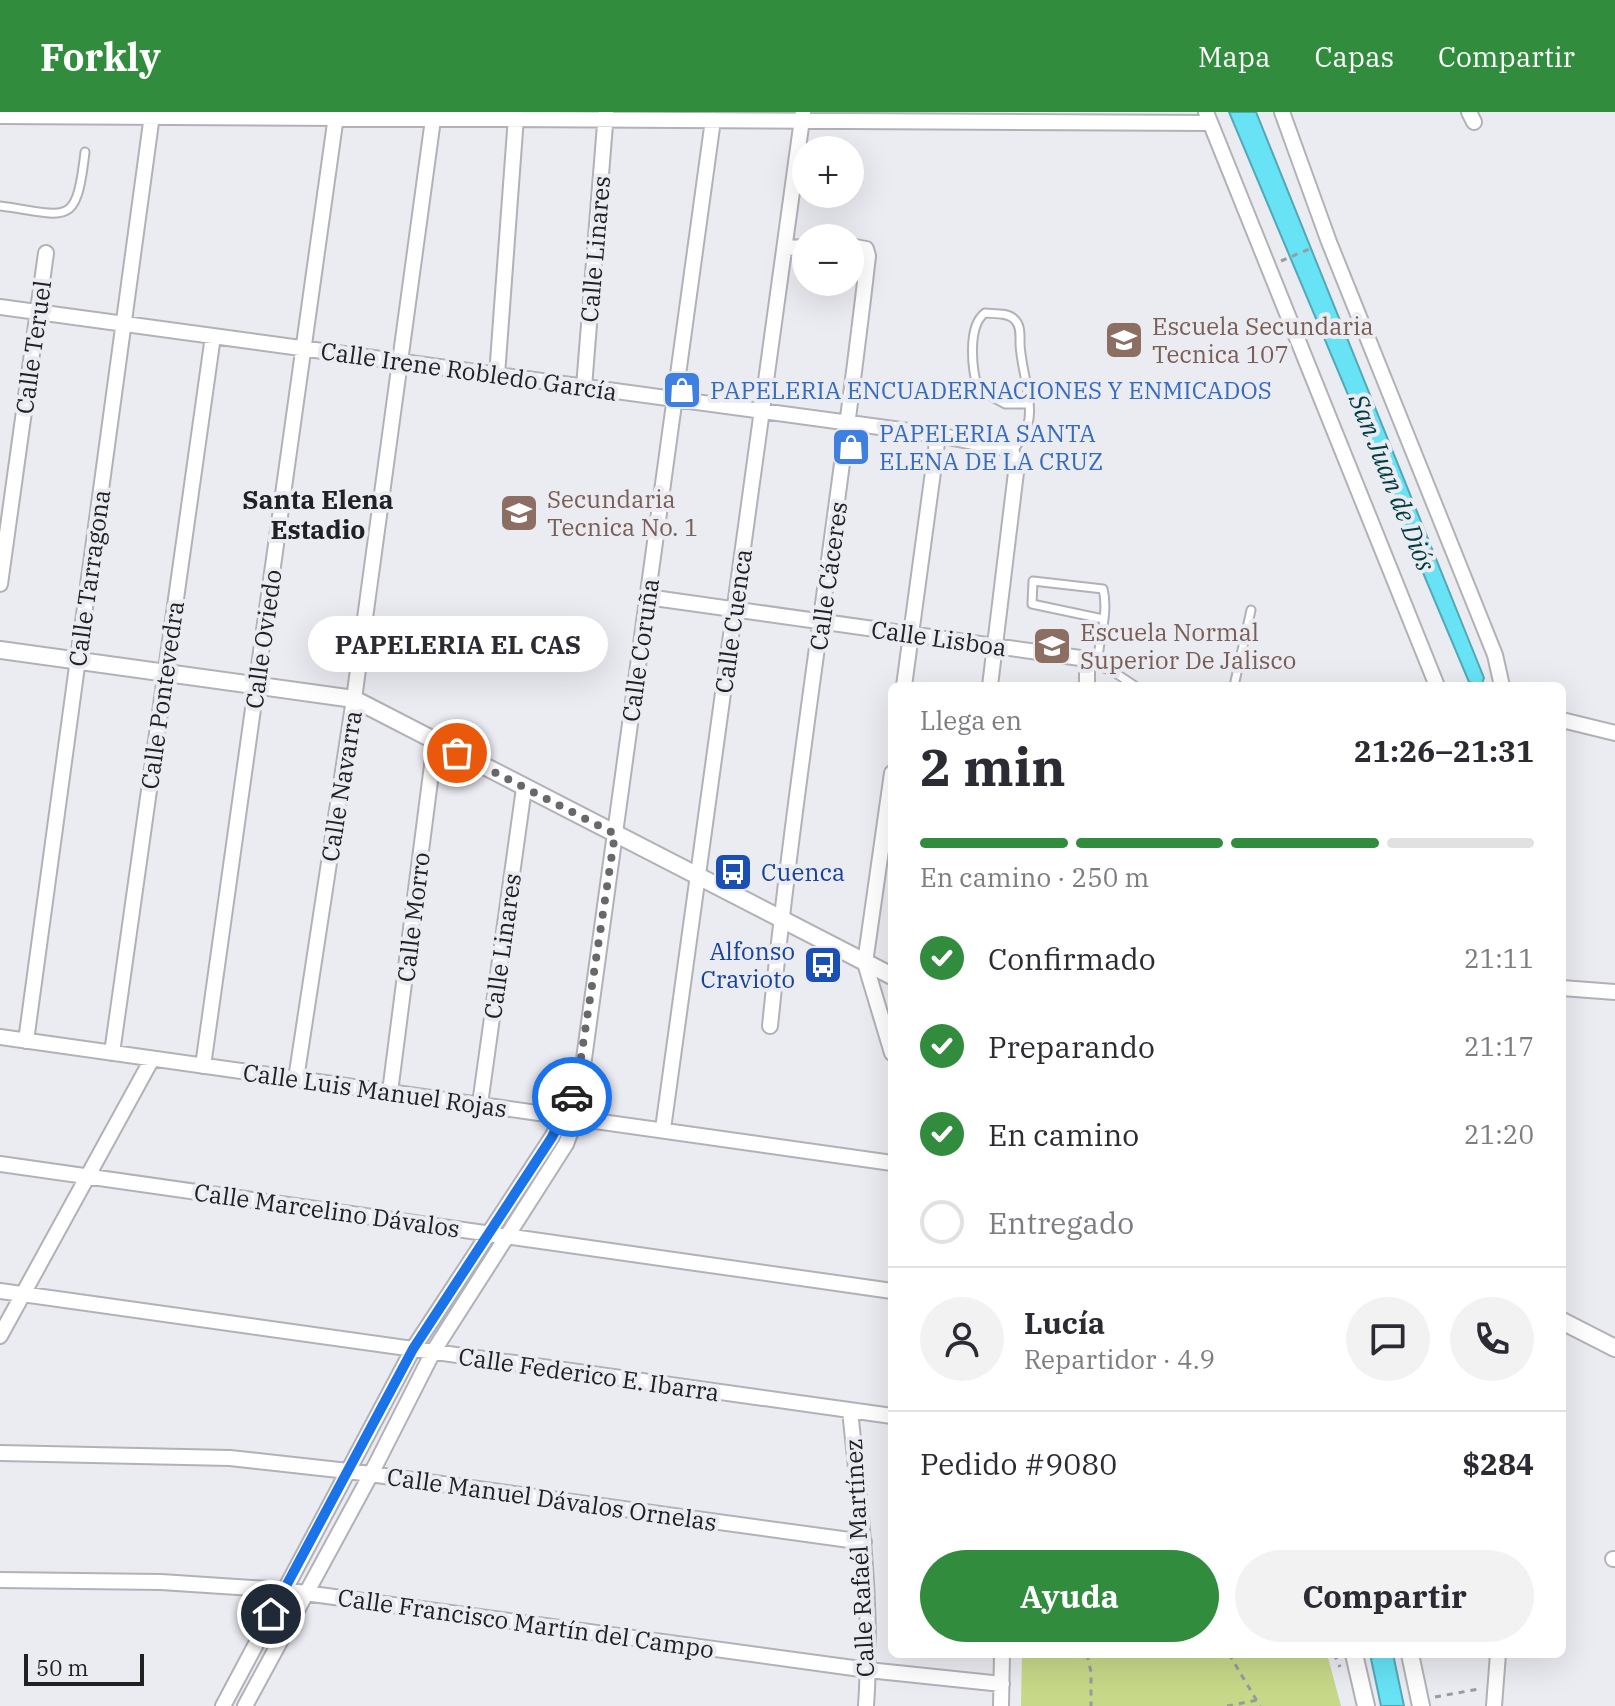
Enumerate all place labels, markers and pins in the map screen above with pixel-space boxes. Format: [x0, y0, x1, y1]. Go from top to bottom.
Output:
place label: Escuela Secundaria Tecnica 107 [1152, 310, 1374, 370]
school or university icon: Escuela Secundaria Tecnica 107 [1103, 319, 1145, 361]
shop icon: PAPELERIA ENCUADERNACIONES Y ENMICADOS [661, 369, 703, 411]
place label: PAPELERIA ENCUADERNACIONES Y ENMICADOS [710, 374, 1272, 406]
place label: PAPELERIA SANTA ELENA DE LA CRUZ [879, 417, 1103, 477]
shop icon: PAPELERIA SANTA ELENA DE LA CRUZ [830, 426, 872, 468]
place label: Secundaria Tecnica No. 1 [547, 483, 698, 543]
school or university icon: Secundaria Tecnica No. 1 [498, 492, 540, 534]
place label: Escuela Normal Superior De Jalisco [1080, 616, 1296, 676]
callout: PAPELERIA EL CAS [307, 617, 607, 673]
school or university icon: Escuela Normal Superior De Jalisco [1031, 625, 1073, 667]
pin [423, 719, 491, 787]
bus stop icon: Cuenca [712, 851, 754, 893]
place label: Cuenca [761, 856, 845, 888]
place label: Alfonso Cravioto [700, 935, 795, 995]
bus stop icon: Alfonso Cravioto [802, 944, 844, 986]
pin [237, 1580, 305, 1648]

